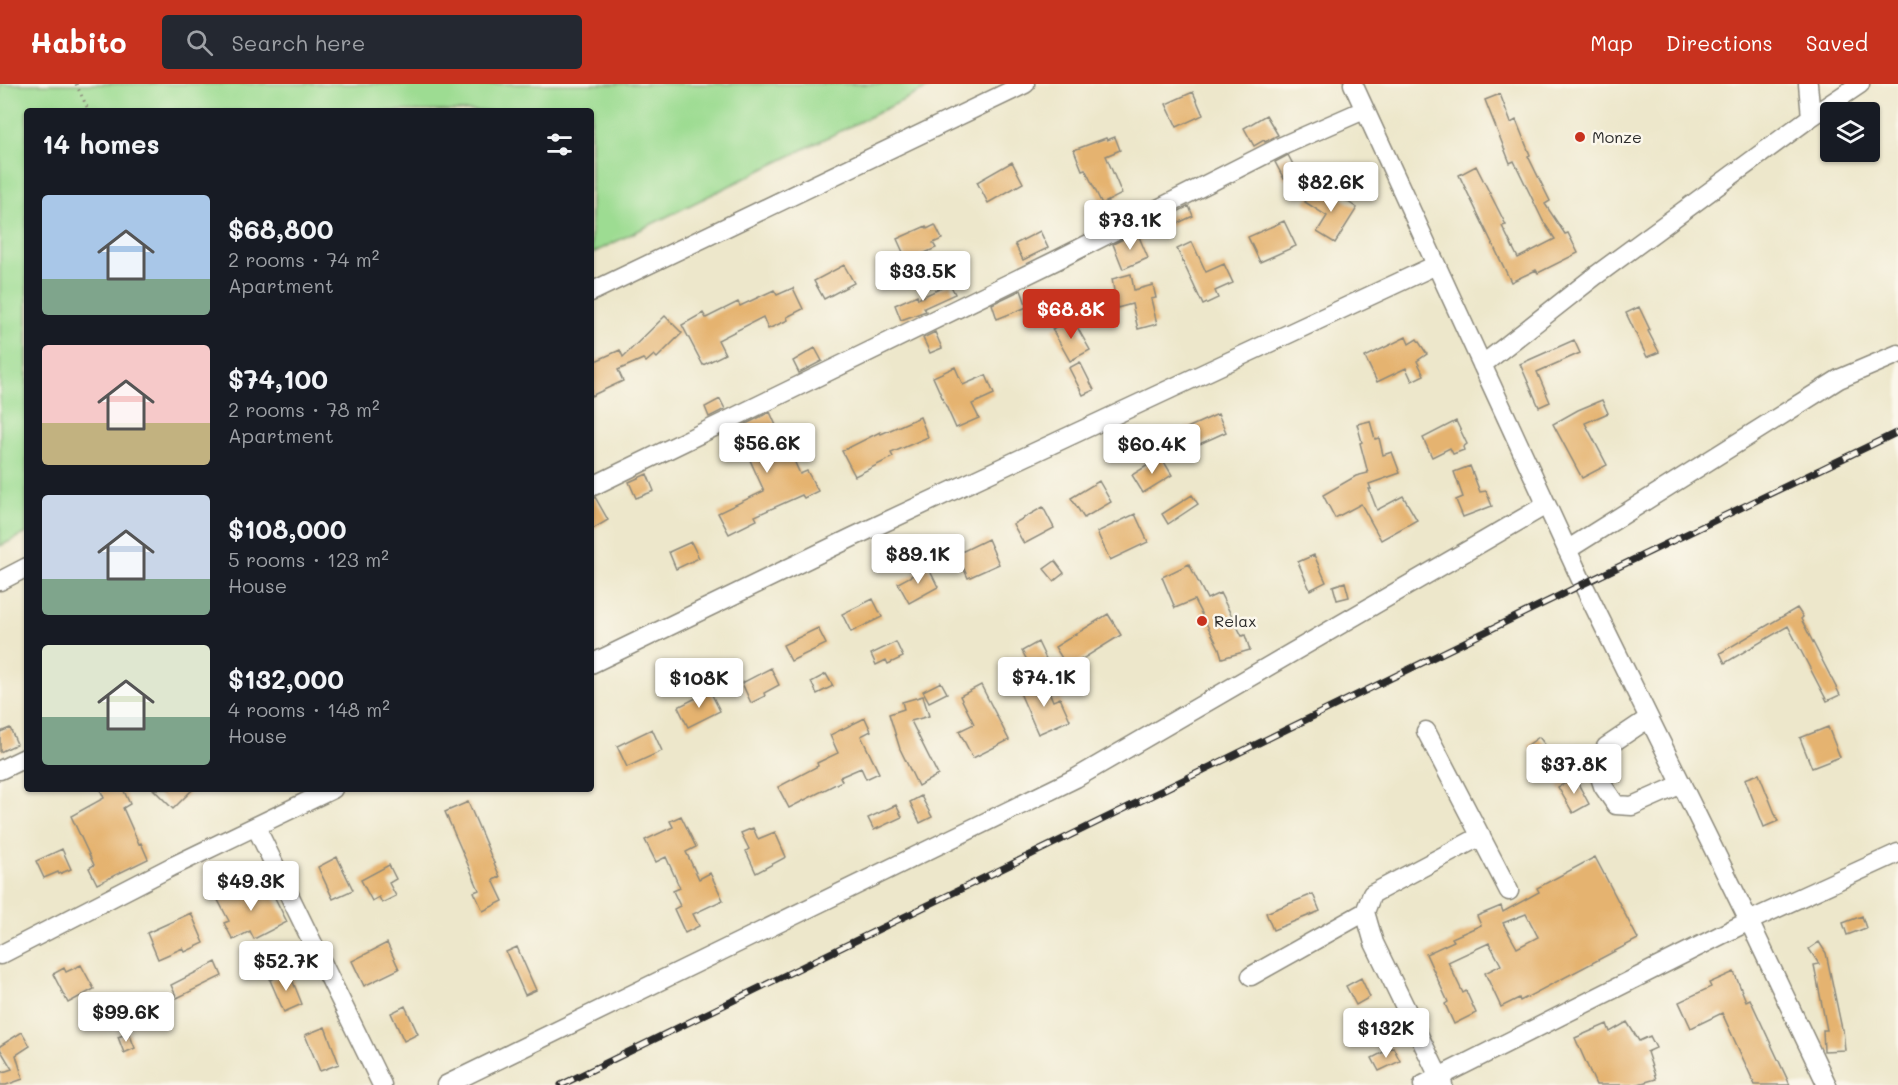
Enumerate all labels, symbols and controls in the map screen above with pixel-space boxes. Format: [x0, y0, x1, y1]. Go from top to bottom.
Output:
search box [162, 15, 582, 69]
text: Habito [30, 24, 126, 60]
icon: search [183, 26, 216, 59]
text: Search here [231, 28, 365, 57]
text: Map [1590, 29, 1633, 56]
text: Directions [1666, 29, 1773, 56]
text: Saved [1806, 29, 1868, 56]
map controls [1820, 102, 1880, 162]
button: layers [1820, 102, 1880, 162]
place label: Monze [1592, 126, 1642, 147]
text: 14 homes [42, 127, 160, 161]
icon: filters [543, 128, 576, 161]
marker: Monze [1573, 130, 1587, 144]
pin: $82.6K [1282, 162, 1380, 213]
text: $82.6K [1297, 168, 1365, 194]
pin: $73.1K [1081, 200, 1179, 251]
text: $73.1K [1098, 206, 1162, 232]
text: $68,800 [228, 212, 333, 246]
icon: home [90, 219, 162, 291]
text: 2 rooms · 74 m² [228, 246, 379, 272]
pin: $33.5K [874, 251, 972, 302]
text: $33.5K [889, 257, 957, 283]
text: Apartment [228, 272, 334, 298]
pin: $68.8K [1022, 289, 1120, 340]
text: $68.8K [1037, 295, 1105, 321]
text: $74,100 [228, 362, 328, 396]
icon: home [90, 369, 162, 441]
text: 2 rooms · 78 m² [228, 396, 380, 422]
text: Apartment [228, 422, 334, 448]
pin: $56.6K [718, 423, 816, 474]
pin: $60.4K [1103, 424, 1201, 475]
text: $56.6K [733, 429, 801, 455]
text: $60.4K [1117, 430, 1187, 456]
text: $108,000 [228, 512, 347, 546]
icon: home [90, 519, 162, 591]
pin: $89.1K [869, 534, 967, 585]
text: $89.1K [886, 540, 950, 566]
text: 5 rooms · 123 m² [228, 546, 389, 572]
text: House [228, 572, 287, 598]
place label: Relax [1214, 610, 1256, 631]
marker: Relax [1195, 614, 1209, 628]
pin: $74.1K [995, 657, 1093, 708]
pin: $108K [657, 658, 741, 709]
text: $132,000 [228, 662, 344, 696]
text: $74.1K [1012, 663, 1076, 689]
text: $108K [669, 664, 729, 690]
icon: home [90, 669, 162, 741]
text: 4 rooms · 148 m² [228, 696, 390, 722]
text: House [228, 722, 287, 748]
pin: $37.8K [1525, 744, 1623, 795]
text: $37.8K [1540, 750, 1608, 776]
pin: $49.3K [202, 861, 300, 912]
text: $49.3K [217, 867, 285, 893]
pin: $52.7K [237, 941, 335, 992]
text: $52.7K [253, 947, 319, 973]
pin: $99.6K [77, 992, 175, 1043]
text: $99.6K [92, 998, 160, 1024]
pin: $132K [1344, 1008, 1428, 1059]
text: $132K [1357, 1014, 1415, 1040]

